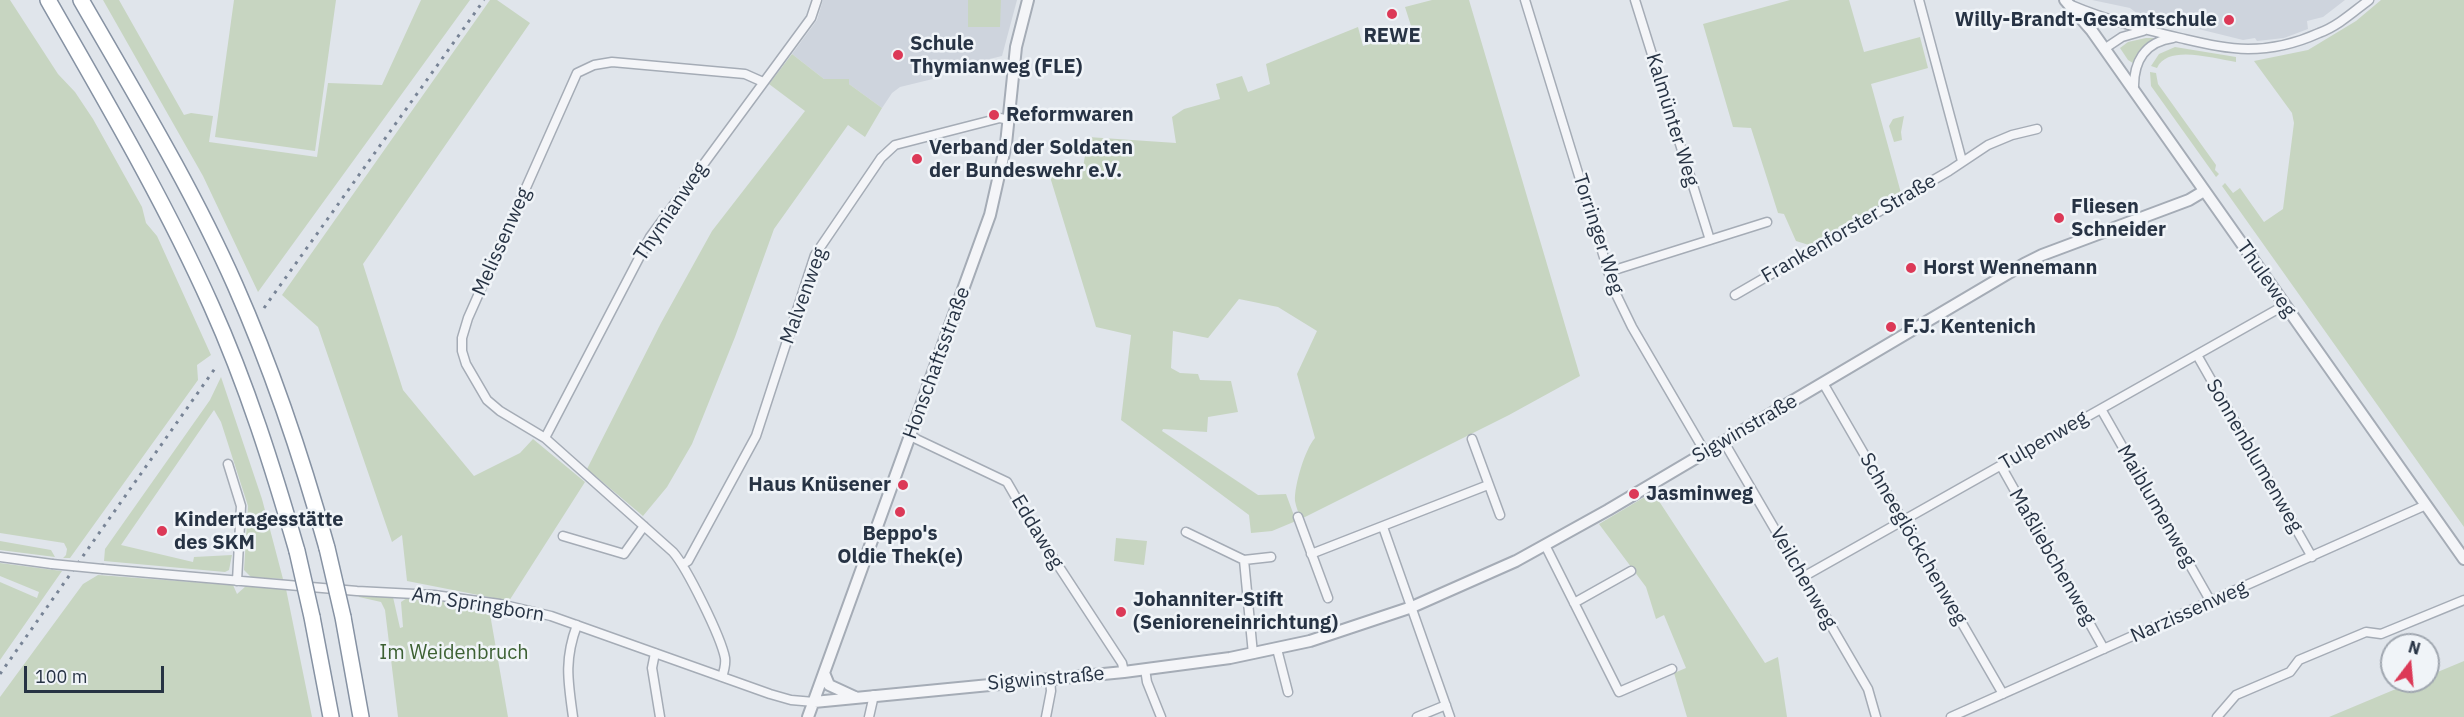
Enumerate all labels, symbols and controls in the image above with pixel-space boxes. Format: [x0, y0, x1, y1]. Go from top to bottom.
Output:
marker: REWE [1385, 7, 1399, 21]
place label: Willy-Brandt-Gesamtschule [1955, 8, 2217, 32]
marker: Willy-Brandt-Gesamtschule [2222, 13, 2236, 27]
place label: REWE [1363, 24, 1421, 48]
place label: Schule Thymianweg (FLE) [910, 32, 1082, 79]
marker: Schule Thymianweg (FLE) [891, 48, 905, 62]
street label: Kalmünter Weg [1640, 51, 1704, 189]
place label: Reformwaren [1006, 103, 1134, 127]
marker: Reformwaren [987, 108, 1001, 122]
place label: Verband der Soldaten der Bundeswehr e.V. [929, 136, 1133, 183]
marker: Verband der Soldaten der Bundeswehr e.V. [910, 152, 924, 166]
street label: Thymianweg [629, 158, 713, 266]
street label: Frankenforster Straße [1757, 169, 1941, 289]
street label: Torringer Weg [1567, 171, 1629, 297]
street label: Melissenweg [467, 184, 537, 300]
place label: Fliesen Schneider [2071, 195, 2166, 242]
marker: Fliesen Schneider [2052, 211, 2066, 225]
street label: Thuleweg [2231, 236, 2301, 322]
street label: Malvenweg [775, 244, 833, 348]
place label: Horst Wennemann [1923, 256, 2098, 280]
marker: Horst Wennemann [1904, 261, 1918, 275]
street label: Honschaftsstraße [898, 284, 976, 442]
place label: F.J. Kentenich [1903, 315, 2036, 339]
marker: F.J. Kentenich [1884, 320, 1898, 334]
street label: Sonnenblumenweg [2200, 375, 2308, 537]
street label: Sigwinstraße [1688, 389, 1802, 469]
street label: Tulpenweg [1996, 406, 2092, 476]
street label: Maiblumenweg [2111, 441, 2201, 571]
street label: Schneeglöckchenweg [1854, 449, 1972, 629]
place label: Haus Knüsener [748, 473, 891, 497]
marker: Haus Knüsener [896, 478, 910, 492]
place label: Jasminweg [1646, 482, 1753, 506]
street label: Maßliebchenweg [2003, 485, 2101, 629]
marker: Jasminweg [1627, 487, 1641, 501]
street label: Eddaweg [1006, 491, 1068, 573]
marker: Beppo's Oldie Thek(e) [893, 505, 907, 519]
place label: Kindertagesstätte des SKM [174, 508, 343, 555]
place label: Beppo's Oldie Thek(e) [837, 522, 963, 569]
street label: Veilchenweg [1764, 523, 1842, 633]
marker: Kindertagesstätte des SKM [155, 524, 169, 538]
street label: Narzissenweg [2127, 576, 2251, 648]
street label: Am Springborn [410, 583, 546, 627]
place label: Johanniter-Stift (Senioreneinrichtung) [1133, 588, 1338, 635]
marker: Johanniter-Stift (Senioreneinrichtung) [1114, 605, 1128, 619]
north arrow [2380, 633, 2440, 693]
text: N [2406, 636, 2423, 659]
park label: Im Weidenbruch [379, 641, 529, 665]
scale bar [27, 654, 166, 692]
street label: Sigwinstraße [987, 662, 1105, 696]
text: 100 m [35, 665, 87, 688]

